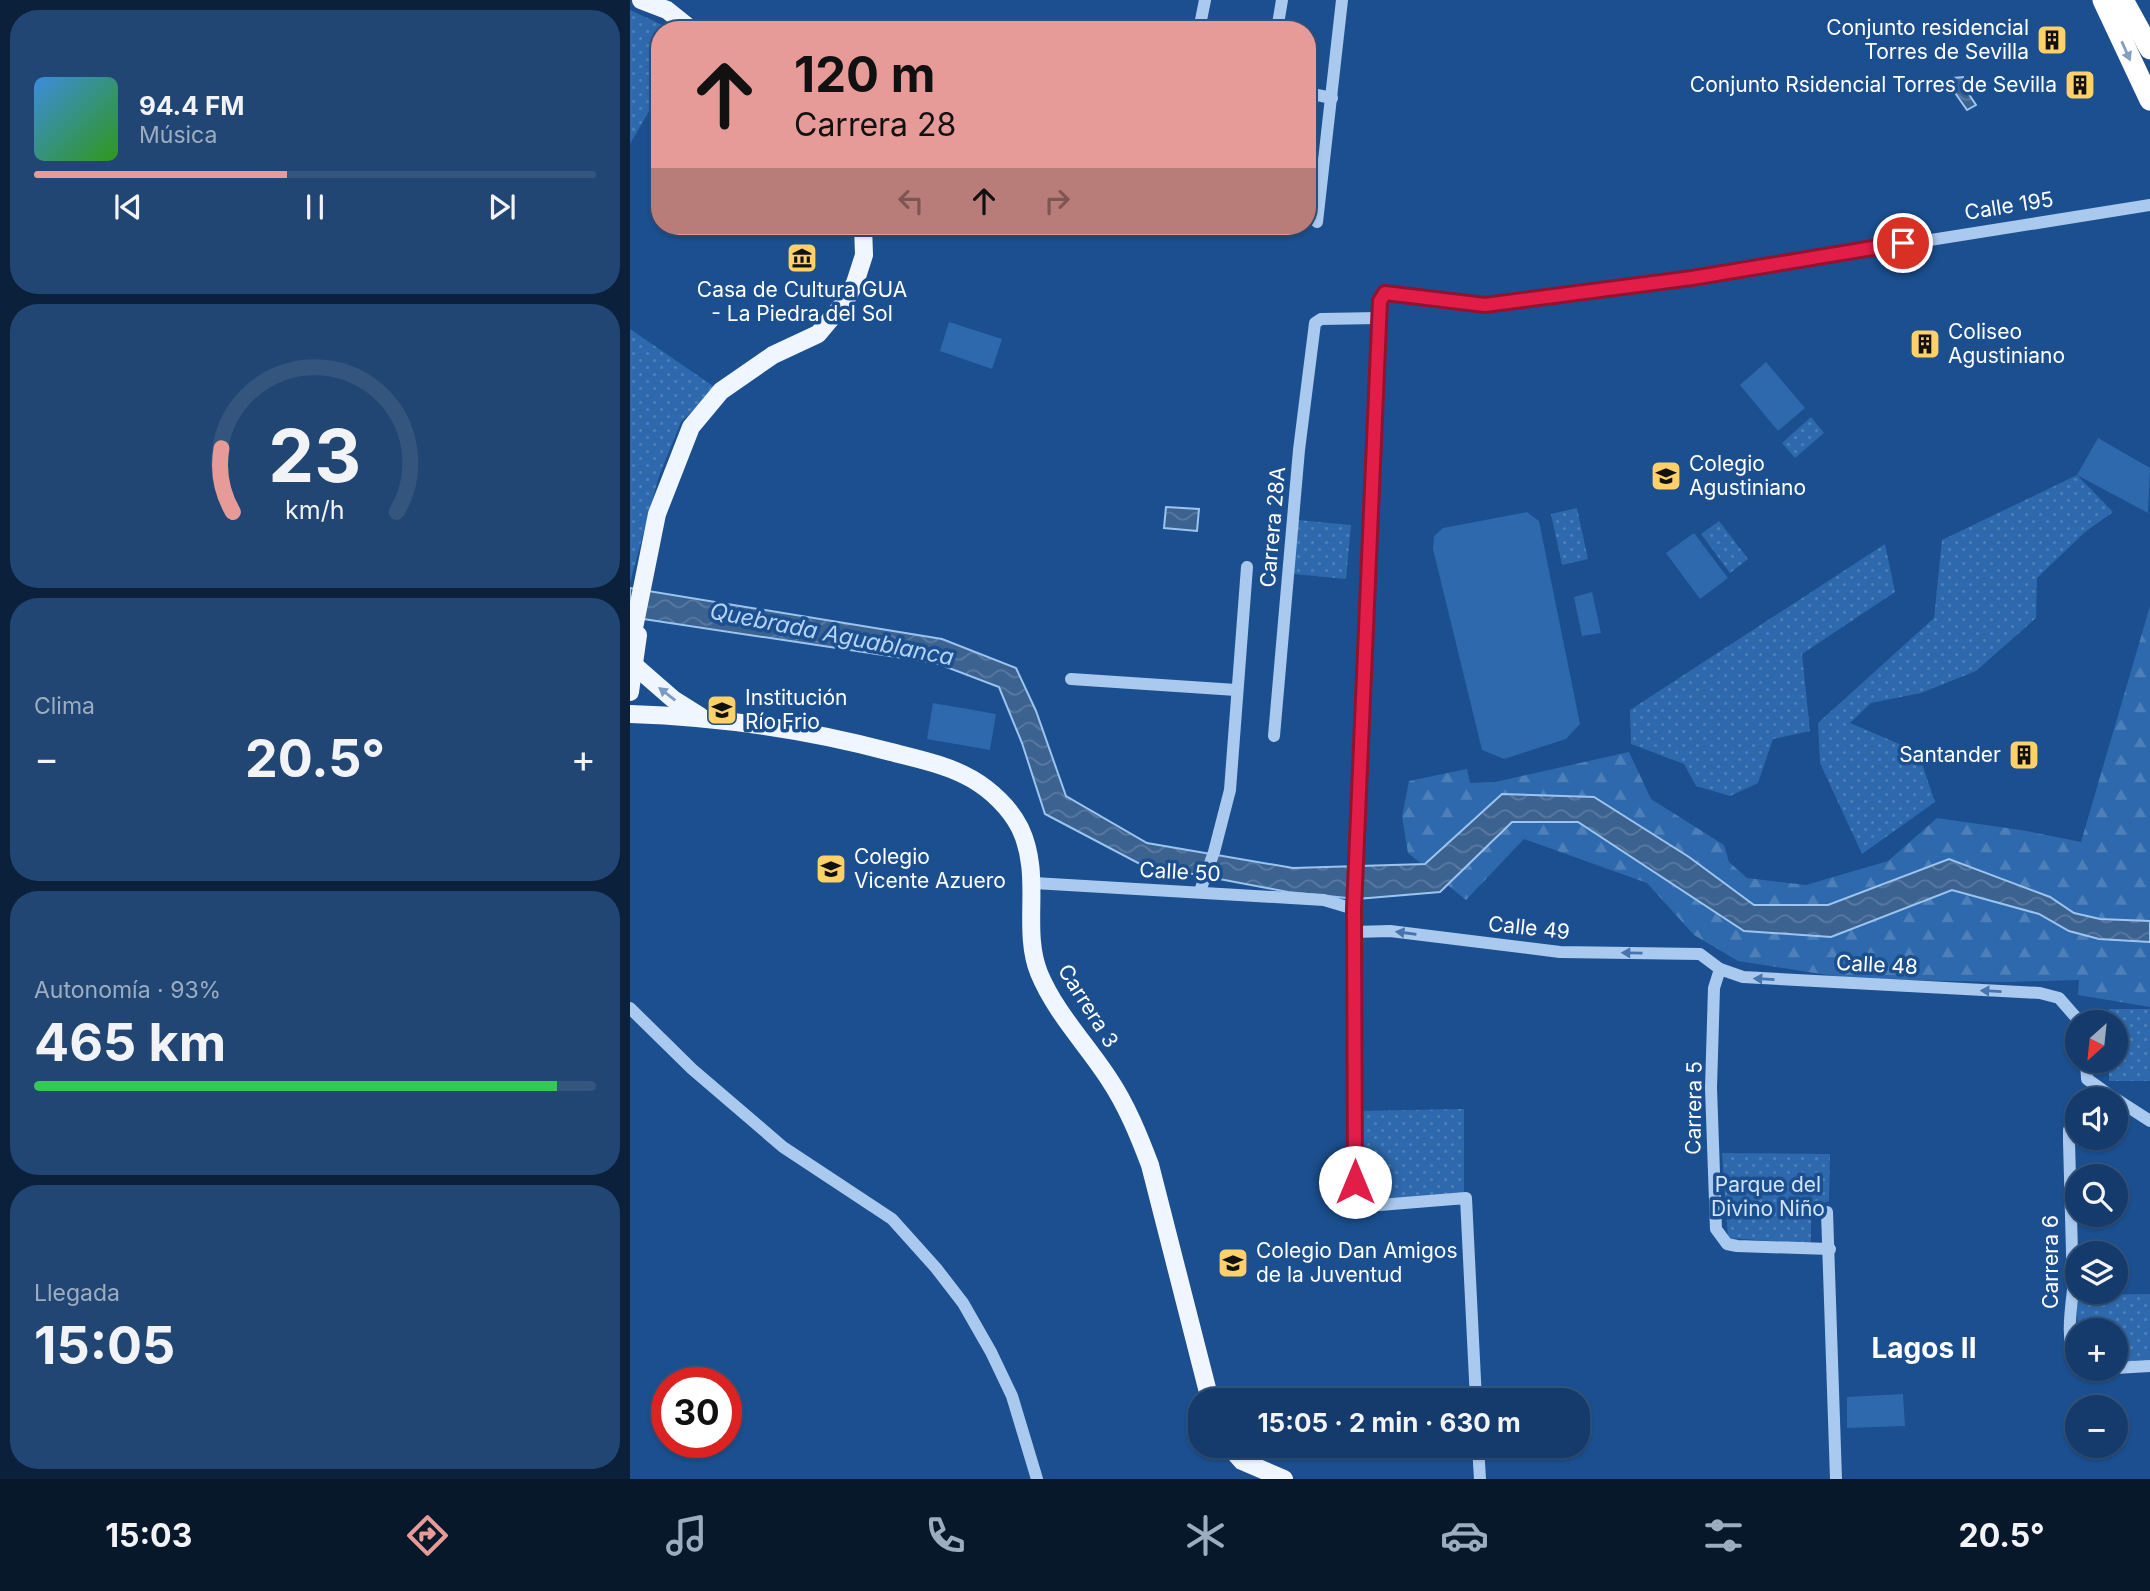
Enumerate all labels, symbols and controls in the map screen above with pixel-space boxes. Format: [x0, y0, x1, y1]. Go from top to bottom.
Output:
place label: Conjunto residencial Torres de Sevilla [1826, 15, 2029, 64]
building icon: Conjunto residencial Torres de Sevilla [2035, 23, 2069, 57]
one-way arrow [2121, 40, 2132, 61]
text: 120 m [794, 45, 935, 104]
icon: ahead [679, 49, 770, 140]
building icon: Conjunto Rsidencial Torres de Sevilla [2063, 68, 2097, 102]
place label: Conjunto Rsidencial Torres de Sevilla [1690, 72, 2057, 97]
text: 94.4 FM [139, 90, 245, 121]
text: Carrera 28 [794, 105, 956, 144]
text: Música [139, 121, 217, 149]
icon: left [892, 182, 930, 220]
icon: ahead [965, 182, 1003, 220]
icon: right [1038, 182, 1076, 220]
street label: Calle 195 [1963, 186, 2055, 225]
icon: previous [109, 188, 147, 226]
icon: pause [296, 188, 334, 226]
icon: next [483, 188, 521, 226]
pin [1873, 213, 1933, 273]
icon: arrive [1884, 224, 1922, 262]
museum icon: Casa de Cultura GUA - La Piedra del Sol [785, 241, 819, 275]
place label: Casa de Cultura GUA - La Piedra del Sol [697, 277, 907, 326]
place label: Coliseo Agustiniano [1948, 319, 2065, 368]
building icon: Coliseo Agustiniano [1908, 327, 1942, 361]
text: 23 [269, 411, 361, 500]
place label: Colegio Agustiniano [1689, 451, 1806, 500]
school or university icon: Colegio Agustiniano [1649, 459, 1683, 493]
street label: Carrera 28A [1255, 466, 1290, 588]
text: km/h [285, 494, 345, 524]
water label: Quebrada Aguablanca [708, 597, 956, 671]
place label: Institución Río Frio [745, 685, 847, 734]
one-way arrow [658, 686, 676, 701]
text: Clima [34, 692, 95, 720]
school or university icon: Institución Río Frio [705, 693, 739, 727]
text: 20.5° [245, 727, 385, 790]
text: − [34, 735, 59, 781]
text: + [571, 735, 596, 781]
building icon: Santander [2007, 738, 2041, 772]
place label: Santander [1899, 742, 2001, 767]
place label: Colegio Vicente Azuero [854, 844, 1006, 893]
school or university icon: Colegio Vicente Azuero [814, 852, 848, 886]
street label: Calle 50 [1139, 857, 1221, 886]
street label: Calle 49 [1487, 911, 1571, 944]
one-way arrow [1395, 927, 1417, 938]
one-way arrow [1621, 947, 1643, 959]
street label: Calle 48 [1835, 950, 1919, 979]
street label: Carrera 3 [1053, 959, 1124, 1052]
one-way arrow [1753, 973, 1775, 984]
text: Autonomía · 93% [34, 976, 221, 1004]
one-way arrow [1980, 985, 2002, 996]
north arrow [2065, 1010, 2128, 1073]
map controls [2065, 1010, 2128, 1458]
text: 465 km [34, 1011, 226, 1074]
street label: Carrera 5 [1680, 1061, 1707, 1155]
button: sound [2065, 1087, 2128, 1150]
position arrow [1318, 1145, 1392, 1219]
button: search [2065, 1164, 2128, 1227]
park label: Parque del Divino Niño [1711, 1172, 1825, 1221]
street label: Carrera 6 [2038, 1215, 2063, 1309]
place label: Colegio Dan Amigos de la Juventud [1256, 1238, 1458, 1287]
button: layers [2065, 1241, 2128, 1304]
school or university icon: Colegio Dan Amigos de la Juventud [1216, 1246, 1250, 1280]
text: Llegada [34, 1279, 120, 1307]
text: 15:05 [34, 1314, 175, 1377]
button: + [2065, 1318, 2128, 1381]
district label: Lagos II [1872, 1331, 1977, 1365]
speed limit sign: 30 [651, 1367, 742, 1458]
button: − [2065, 1395, 2128, 1458]
text: 15:05 · 2 min · 630 m [1257, 1407, 1521, 1438]
icon: directions [403, 1511, 452, 1560]
icon: music [662, 1511, 711, 1560]
icon: phone [921, 1511, 970, 1560]
icon: climate [1181, 1511, 1230, 1560]
icon: car [1440, 1511, 1489, 1560]
icon: filters [1699, 1511, 1748, 1560]
text: 15:03 [105, 1516, 192, 1555]
text: 20.5° [1959, 1516, 2045, 1555]

